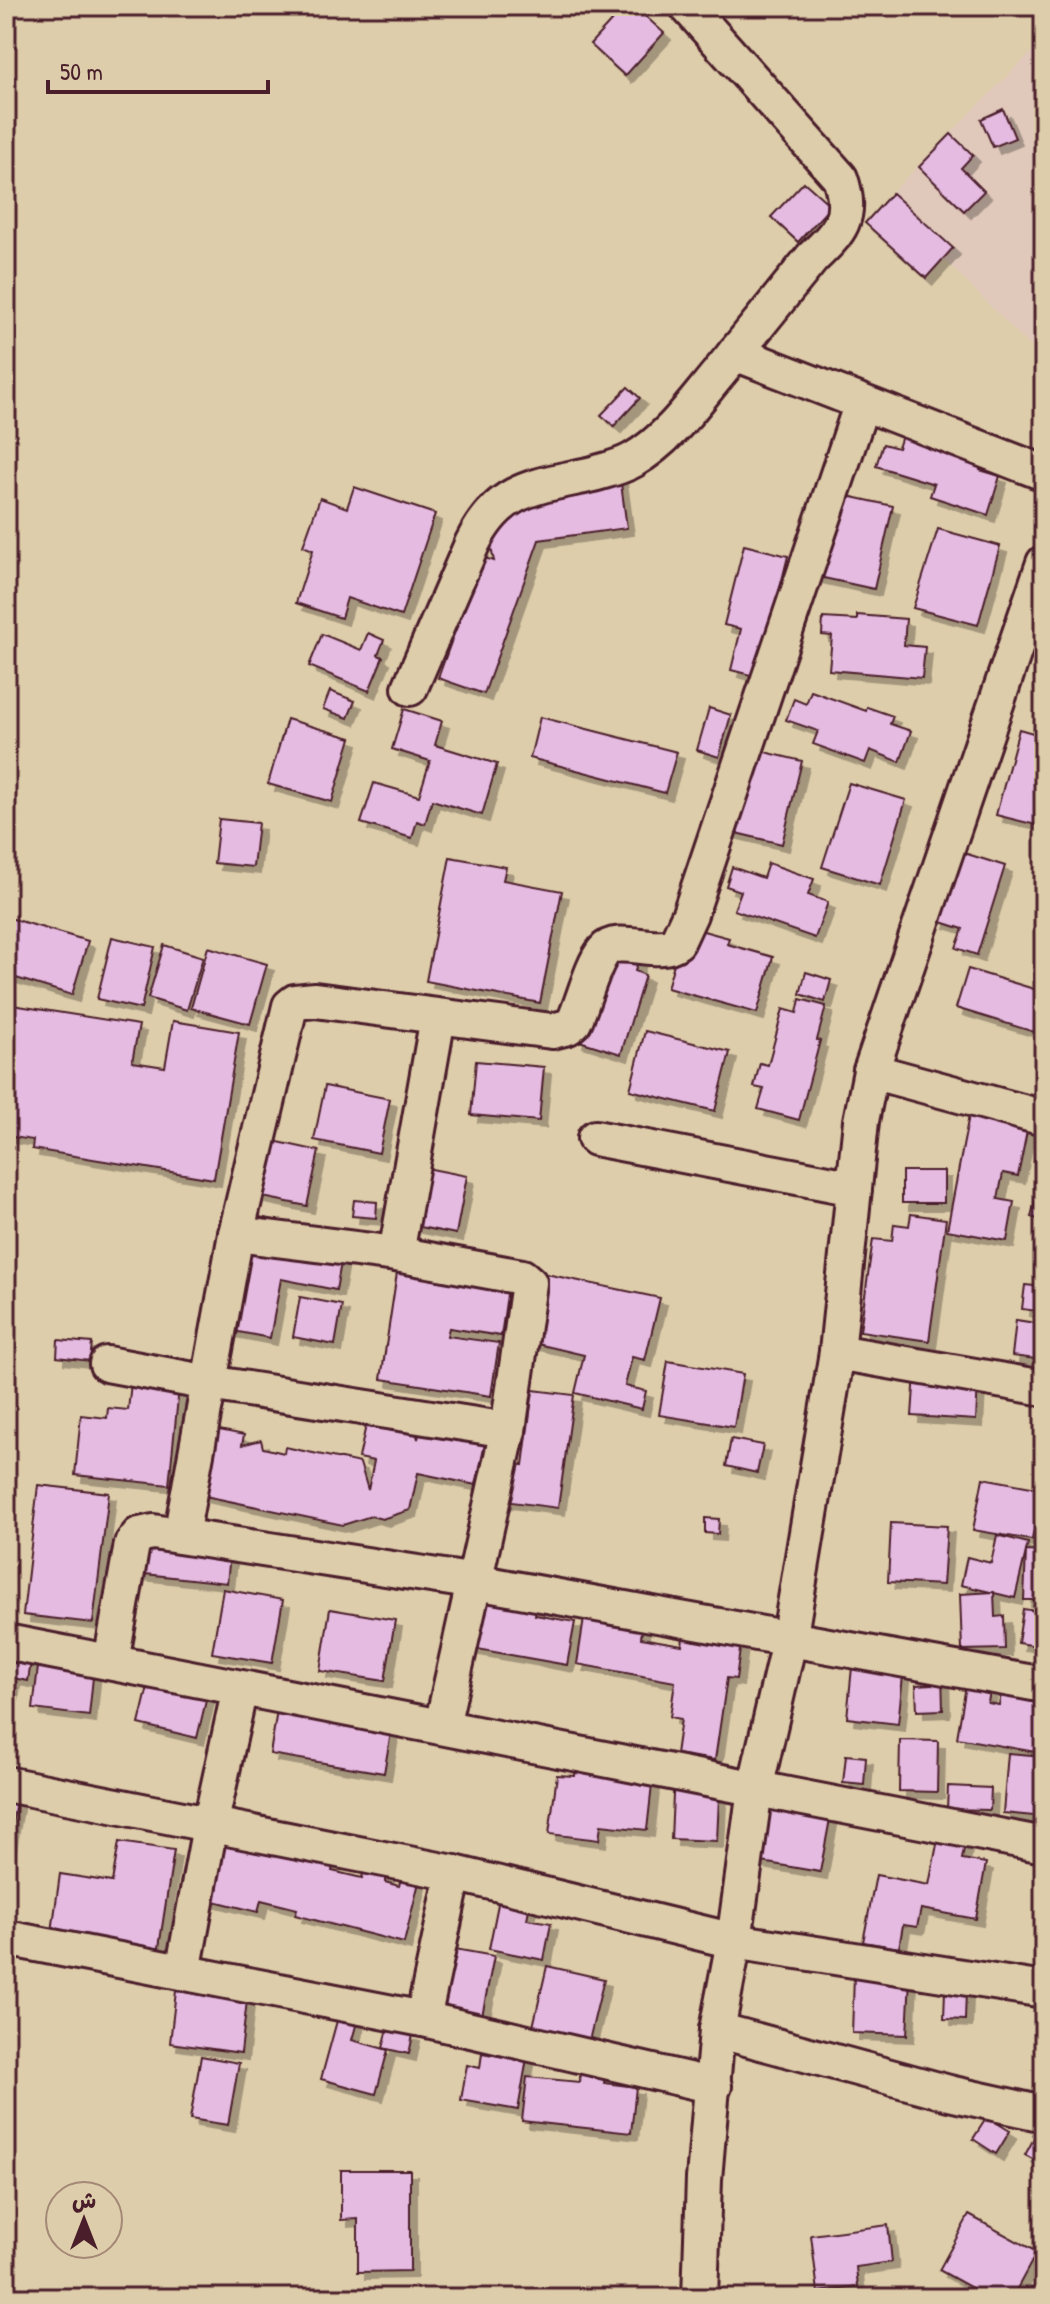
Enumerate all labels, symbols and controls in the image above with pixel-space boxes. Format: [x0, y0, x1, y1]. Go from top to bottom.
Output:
scale bar [48, 44, 268, 94]
text: 50 m [60, 55, 103, 87]
north arrow [44, 2180, 124, 2260]
text: ش [72, 2185, 96, 2215]

